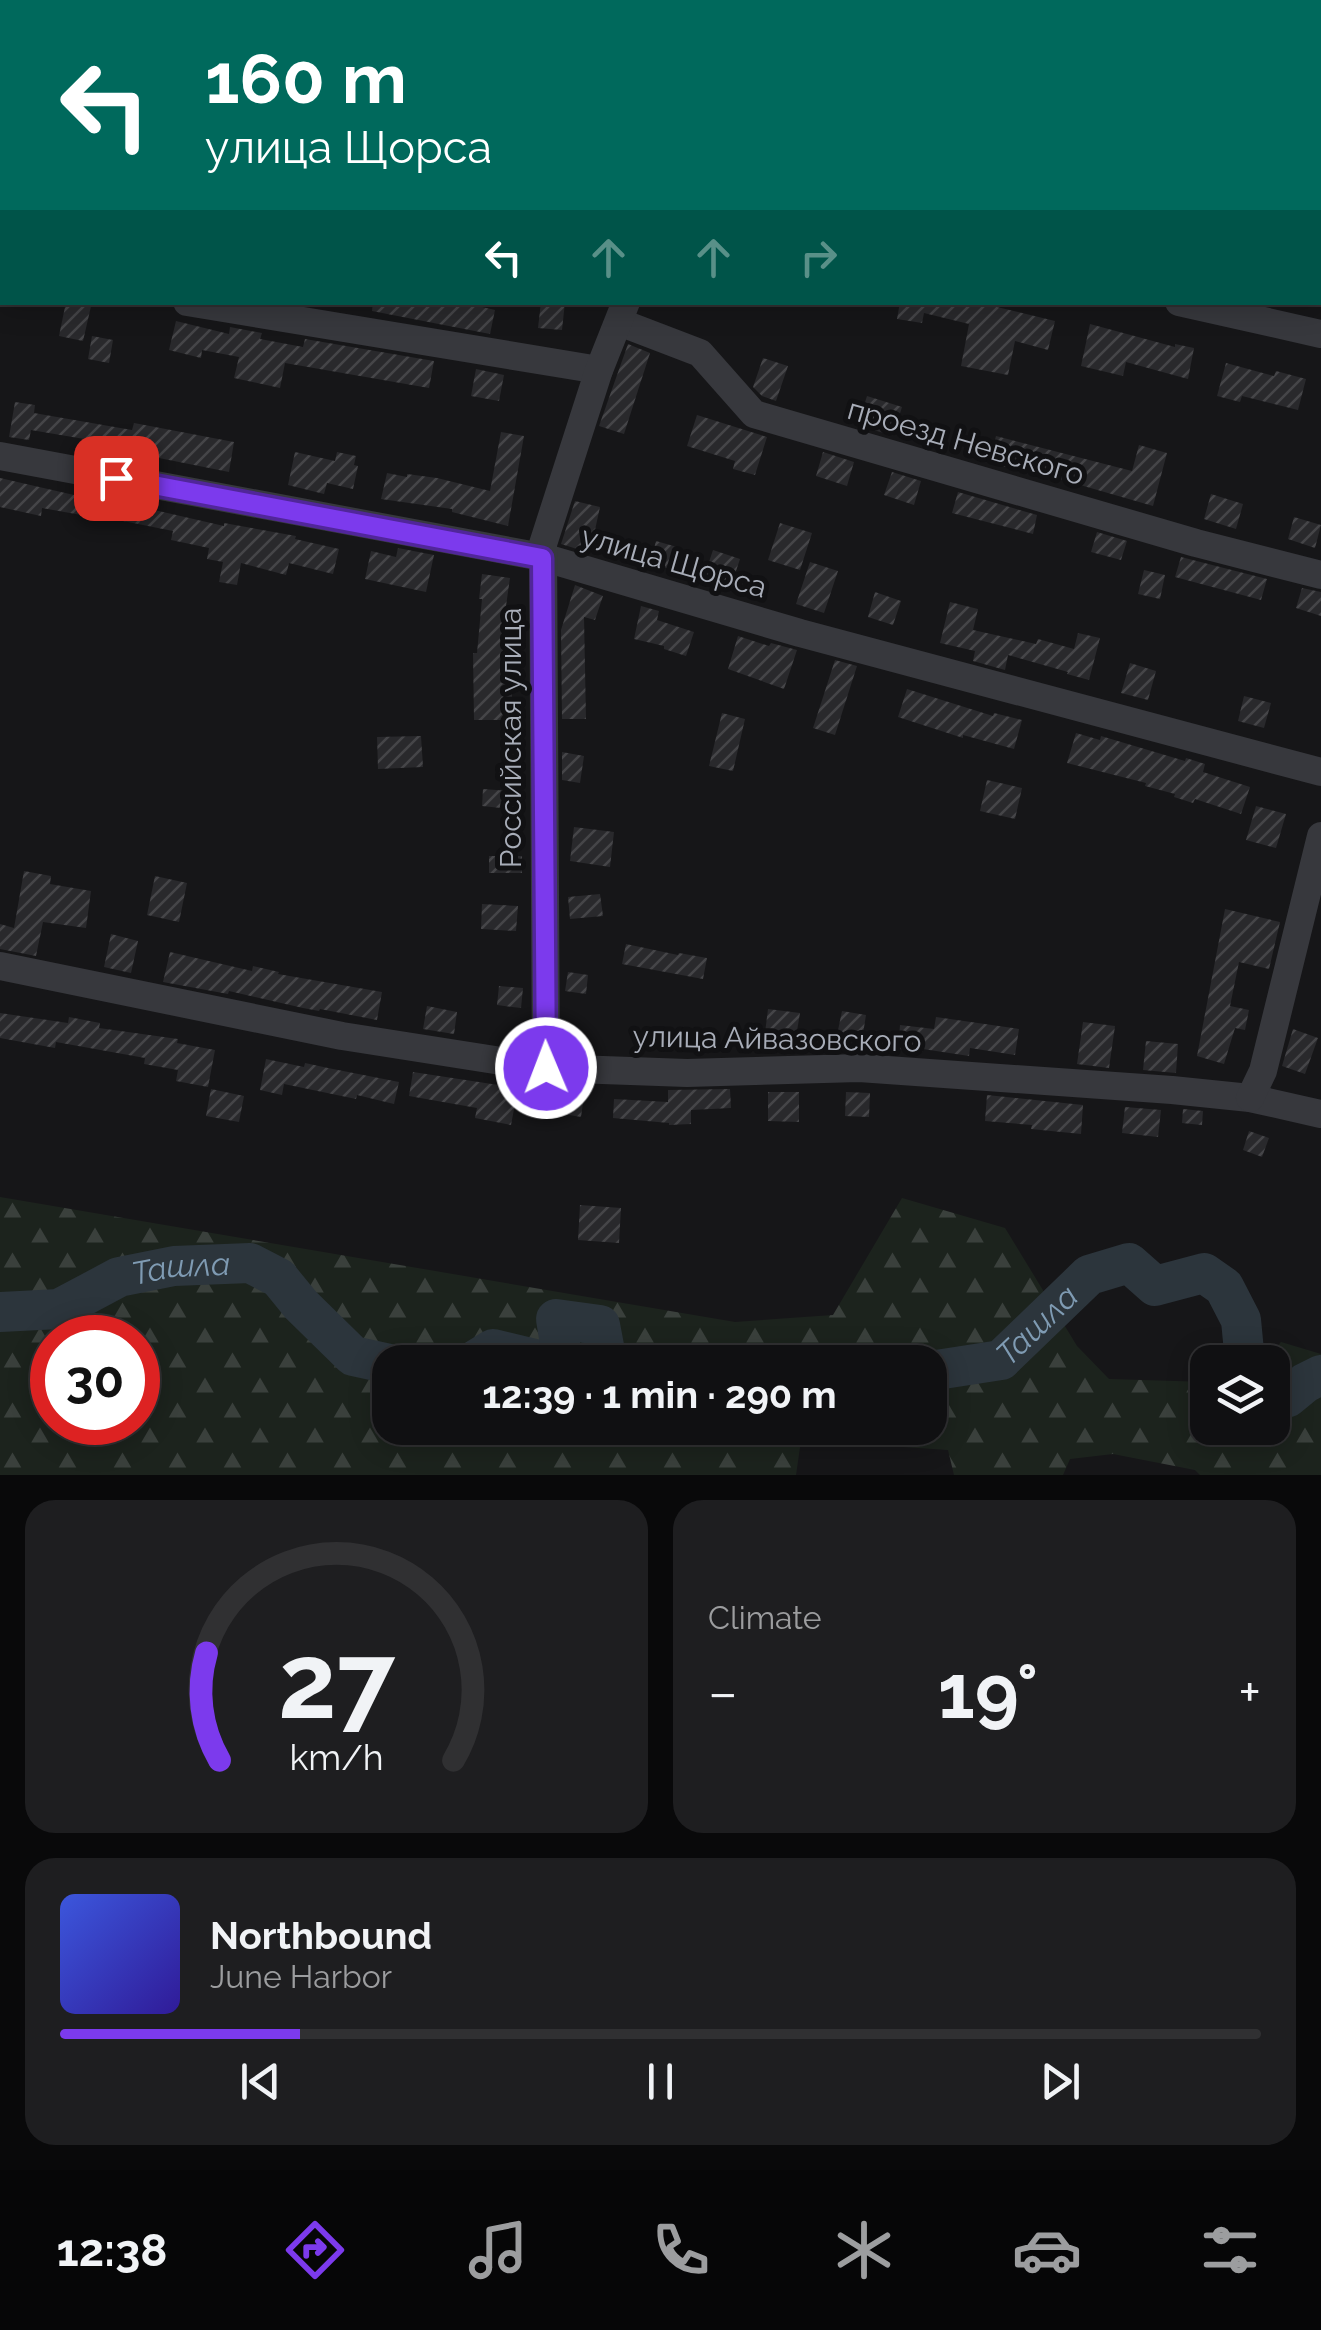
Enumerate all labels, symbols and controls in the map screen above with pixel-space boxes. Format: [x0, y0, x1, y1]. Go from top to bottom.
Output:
text: 160 m [205, 37, 407, 119]
icon: left [40, 40, 170, 170]
text: улица Щорса [205, 121, 492, 174]
icon: left [476, 230, 531, 285]
icon: ahead [581, 230, 636, 285]
icon: ahead [686, 230, 741, 285]
icon: right [791, 230, 846, 285]
street label: проезд Невского [844, 391, 1088, 492]
pin [74, 436, 159, 521]
icon: arrive [89, 451, 144, 506]
street label: улица Щорса [577, 518, 771, 605]
street label: Российская улица [493, 608, 528, 868]
position arrow [494, 1016, 598, 1120]
street label: улица Айвазовского [632, 1018, 922, 1059]
water label: Ташла [128, 1245, 231, 1292]
water label: Ташла [988, 1277, 1085, 1372]
speed limit sign: 30 [30, 1315, 160, 1445]
map controls [1190, 1345, 1290, 1445]
button: layers [1190, 1345, 1290, 1445]
text: 12:39 · 1 min · 290 m [482, 1372, 837, 1417]
text: Climate [708, 1599, 822, 1636]
text: 27 [278, 1620, 396, 1742]
text: 19° [938, 1647, 1038, 1736]
text: − [708, 1660, 738, 1725]
text: + [1238, 1660, 1261, 1725]
text: km/h [289, 1736, 384, 1778]
text: Northbound [210, 1913, 432, 1958]
text: June Harbor [210, 1958, 392, 1995]
icon: previous [233, 2054, 288, 2109]
icon: pause [633, 2054, 688, 2109]
icon: next [1033, 2054, 1088, 2109]
icon: directions [280, 2215, 350, 2285]
icon: music [463, 2215, 533, 2285]
icon: phone [646, 2215, 716, 2285]
icon: climate [829, 2215, 899, 2285]
icon: car [1012, 2215, 1082, 2285]
icon: filters [1195, 2215, 1265, 2285]
text: 12:38 [56, 2224, 167, 2277]

